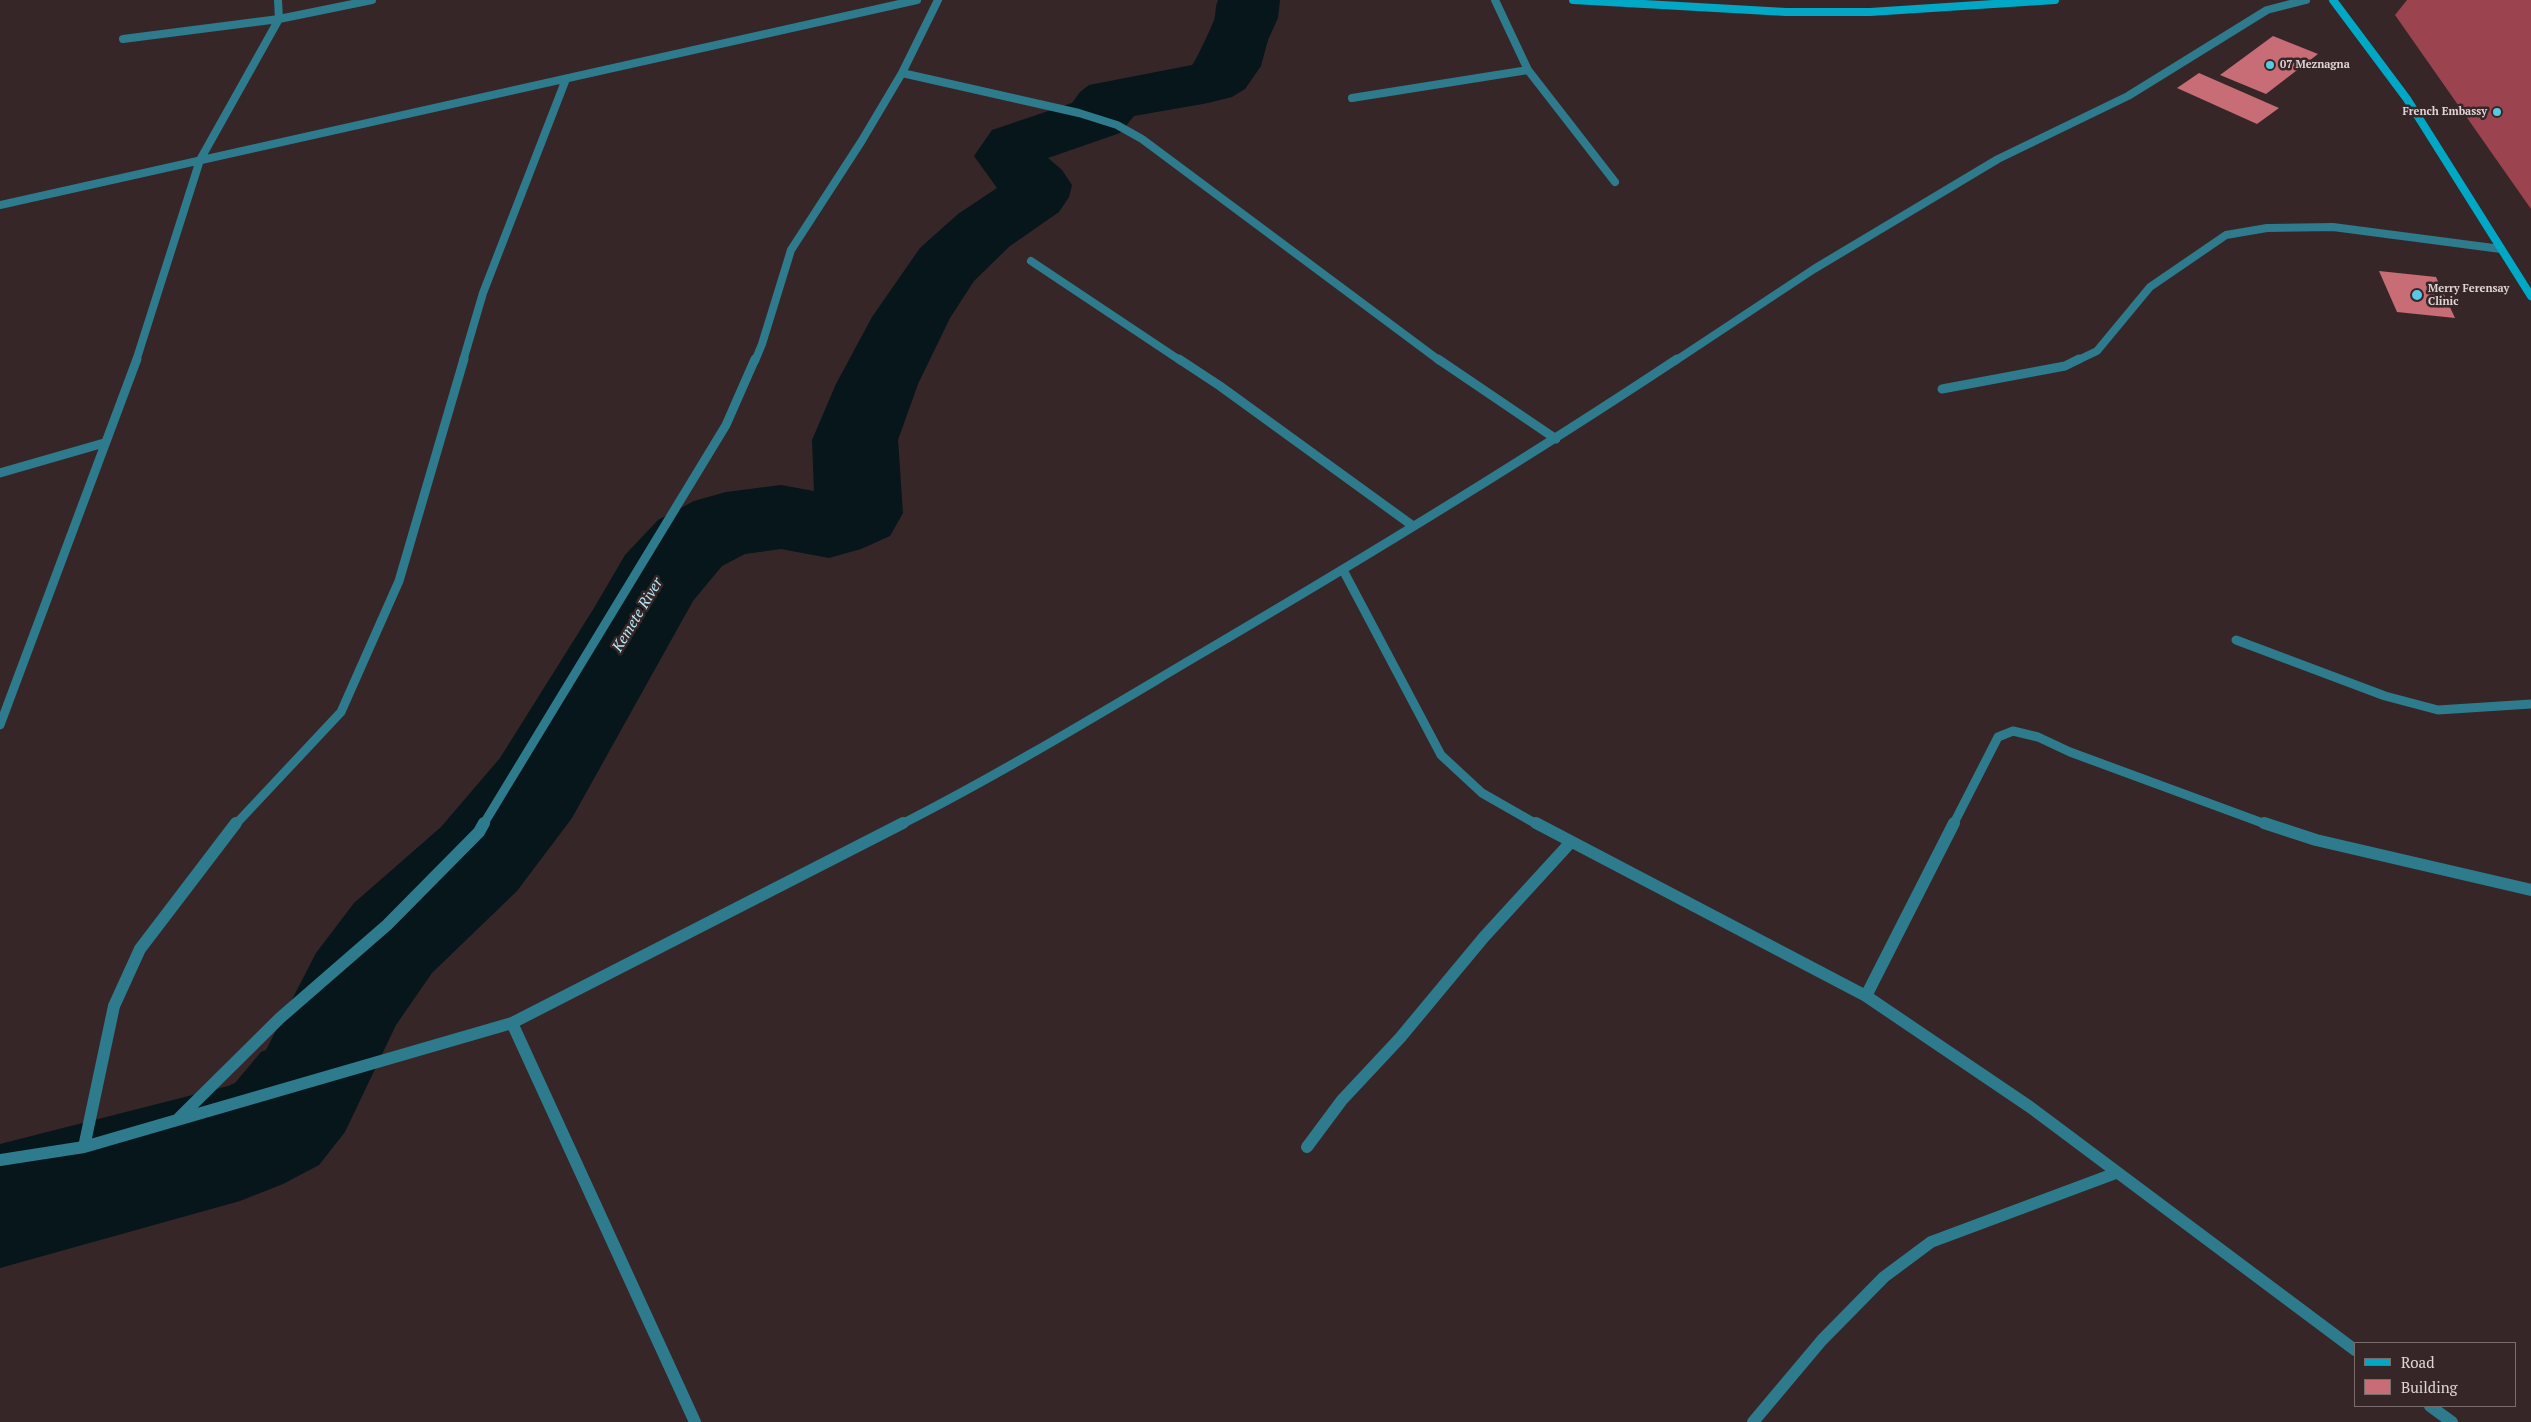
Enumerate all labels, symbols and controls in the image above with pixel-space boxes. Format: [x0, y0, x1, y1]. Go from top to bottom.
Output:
place label: 07 Meznagna [2280, 58, 2350, 72]
marker: 07 Meznagna [2264, 59, 2276, 71]
place label: French Embassy [2402, 105, 2487, 119]
marker: French Embassy [2491, 106, 2503, 118]
place label: Merry Ferensay Clinic [2428, 282, 2509, 308]
marker: Merry Ferensay Clinic [2410, 288, 2424, 302]
water label: Kemete River [609, 575, 667, 655]
legend [2354, 1342, 2516, 1407]
text: Road [2401, 1352, 2434, 1372]
text: Building [2401, 1377, 2458, 1397]

